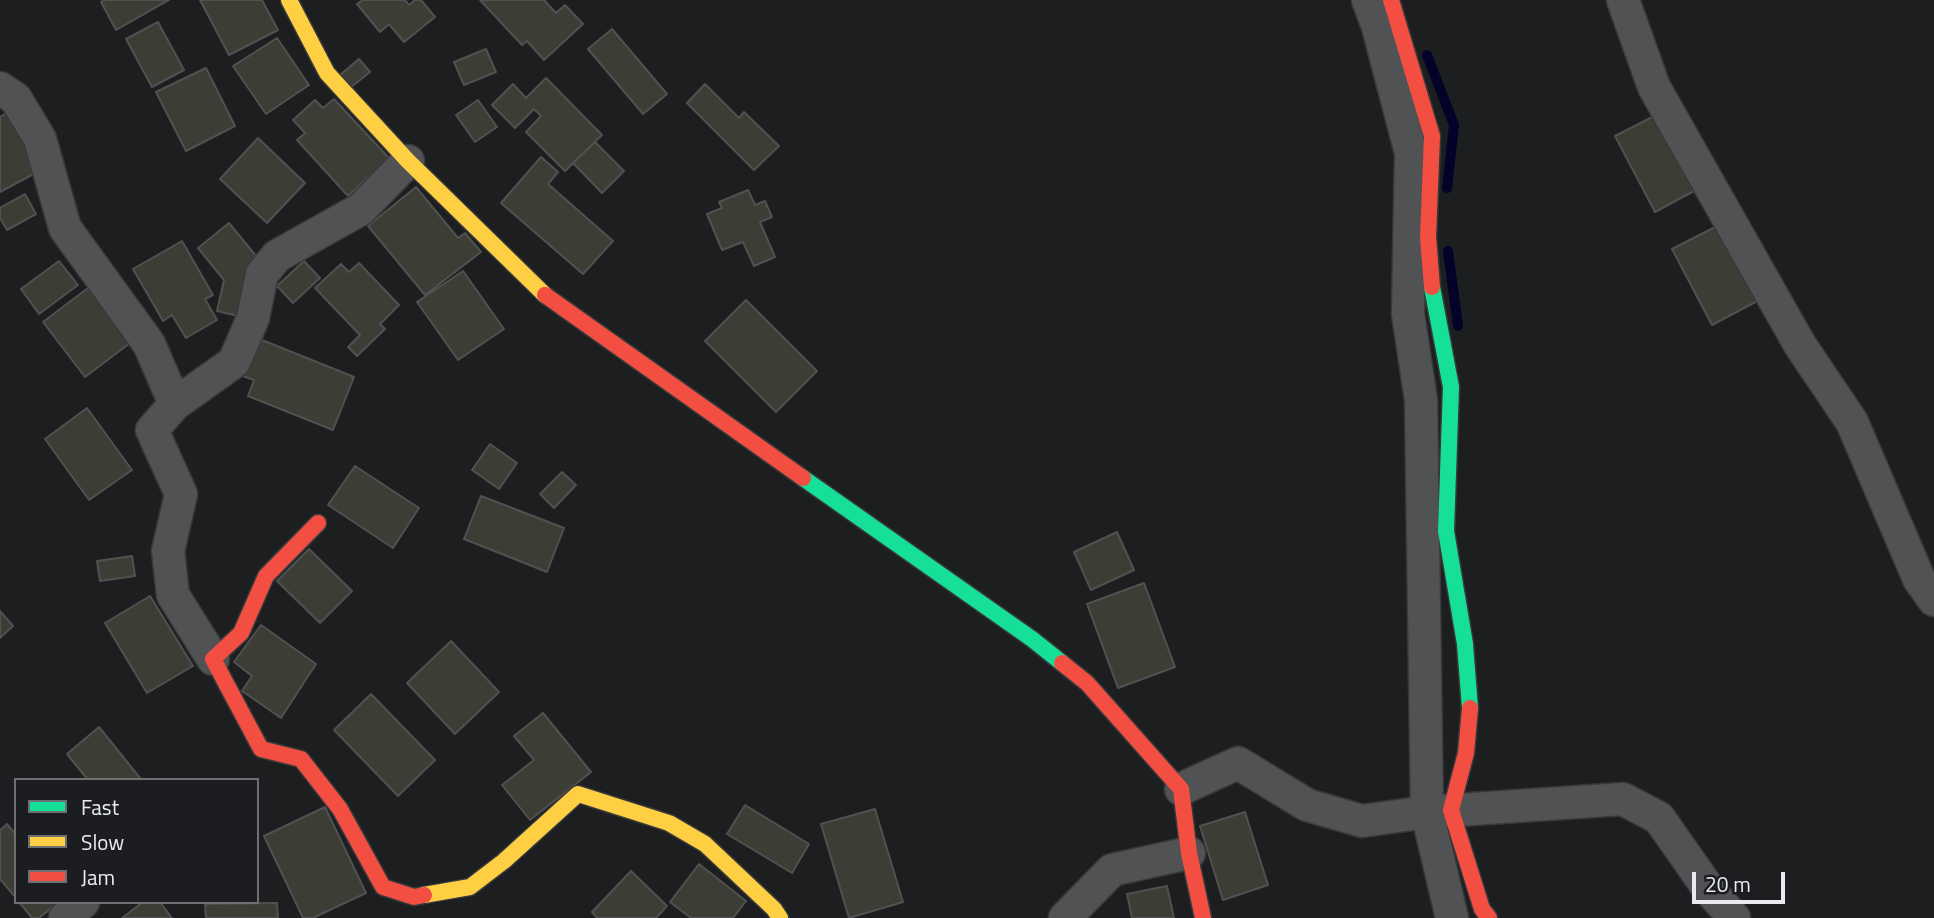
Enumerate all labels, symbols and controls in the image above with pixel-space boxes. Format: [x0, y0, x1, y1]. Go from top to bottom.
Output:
legend [14, 778, 259, 904]
text: Fast [81, 791, 119, 823]
text: Slow [81, 826, 124, 858]
scale bar [1696, 858, 1789, 902]
text: Jam [81, 861, 115, 893]
text: 20 m [1705, 868, 1751, 900]

